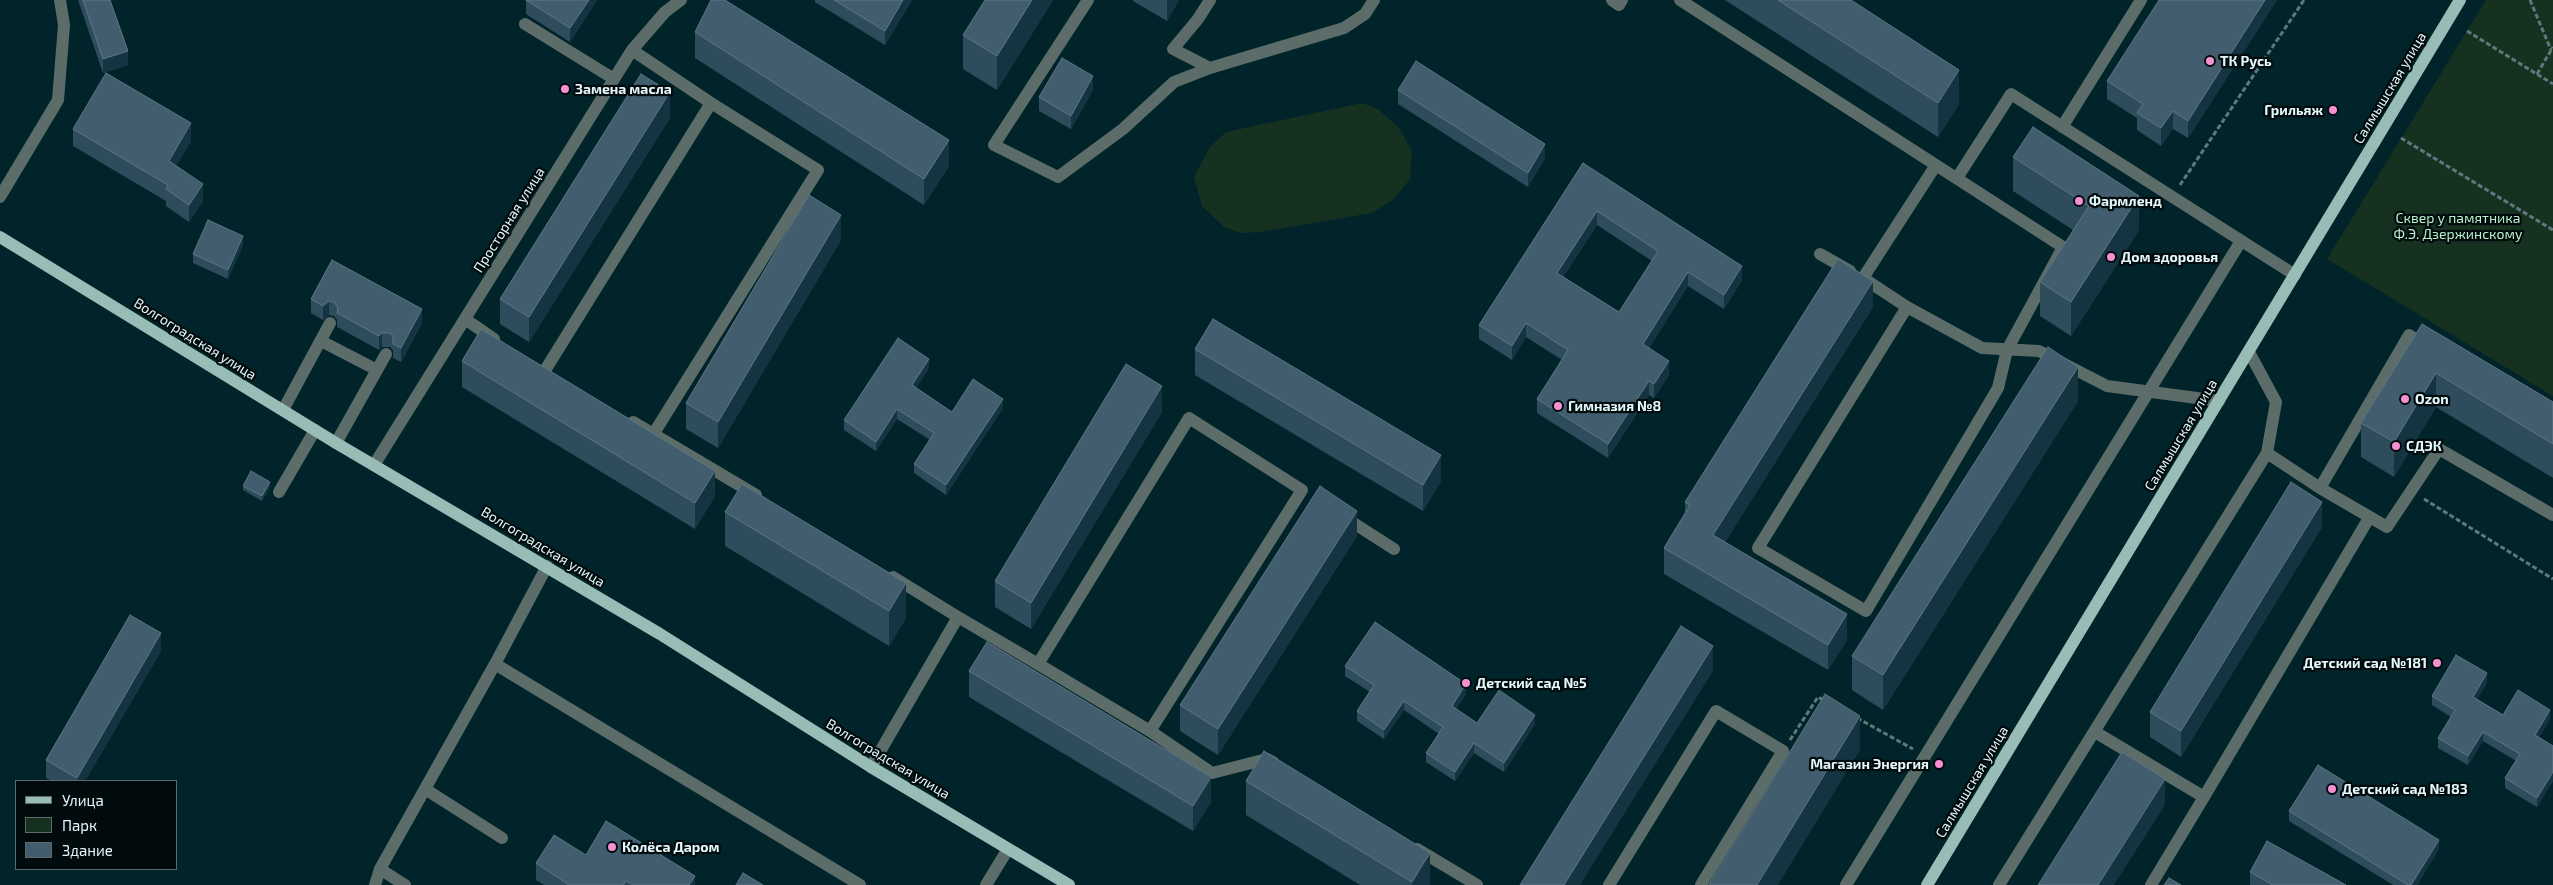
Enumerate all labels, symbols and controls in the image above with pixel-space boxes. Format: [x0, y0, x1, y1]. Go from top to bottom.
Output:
street label: Салмышская улица [2350, 29, 2430, 147]
place label: ТК Русь [2220, 53, 2272, 69]
marker: ТК Русь [2204, 55, 2216, 67]
place label: Замена масла [575, 81, 672, 97]
marker: Замена масла [559, 83, 571, 95]
place label: Грильяж [2264, 102, 2323, 118]
marker: Грильяж [2327, 104, 2339, 116]
street label: Просторная улица [470, 164, 548, 276]
place label: Фармленд [2089, 193, 2162, 209]
marker: Фармленд [2073, 195, 2085, 207]
park label: Сквер у памятника Ф.Э. Дзержинскому [2394, 210, 2522, 242]
place label: Дом здоровья [2121, 249, 2218, 265]
marker: Дом здоровья [2105, 251, 2117, 263]
street label: Волгоградская улица [131, 294, 259, 384]
street label: Салмышская улица [2141, 376, 2221, 494]
place label: Ozon [2415, 391, 2449, 407]
marker: Ozon [2399, 393, 2411, 405]
place label: Гимназия №8 [1568, 398, 1661, 414]
marker: Гимназия №8 [1552, 400, 1564, 412]
place label: СДЭК [2406, 438, 2442, 454]
marker: СДЭК [2390, 440, 2402, 452]
street label: Волгоградская улица [478, 503, 608, 591]
place label: Детский сад №181 [2303, 655, 2427, 671]
marker: Детский сад №181 [2431, 657, 2443, 669]
place label: Детский сад №5 [1476, 675, 1587, 691]
marker: Детский сад №5 [1460, 677, 1472, 689]
street label: Волгоградская улица [823, 715, 953, 803]
street label: Салмышская улица [1932, 723, 2012, 841]
place label: Магазин Энергия [1810, 756, 1929, 772]
marker: Магазин Энергия [1933, 758, 1945, 770]
legend [15, 780, 178, 870]
place label: Детский сад №183 [2342, 781, 2468, 797]
marker: Детский сад №183 [2326, 783, 2338, 795]
text: Улица [62, 791, 104, 809]
text: Парк [62, 816, 97, 834]
place label: Колёса Даром [622, 839, 719, 855]
text: Здание [62, 841, 113, 859]
marker: Колёса Даром [606, 841, 618, 853]

